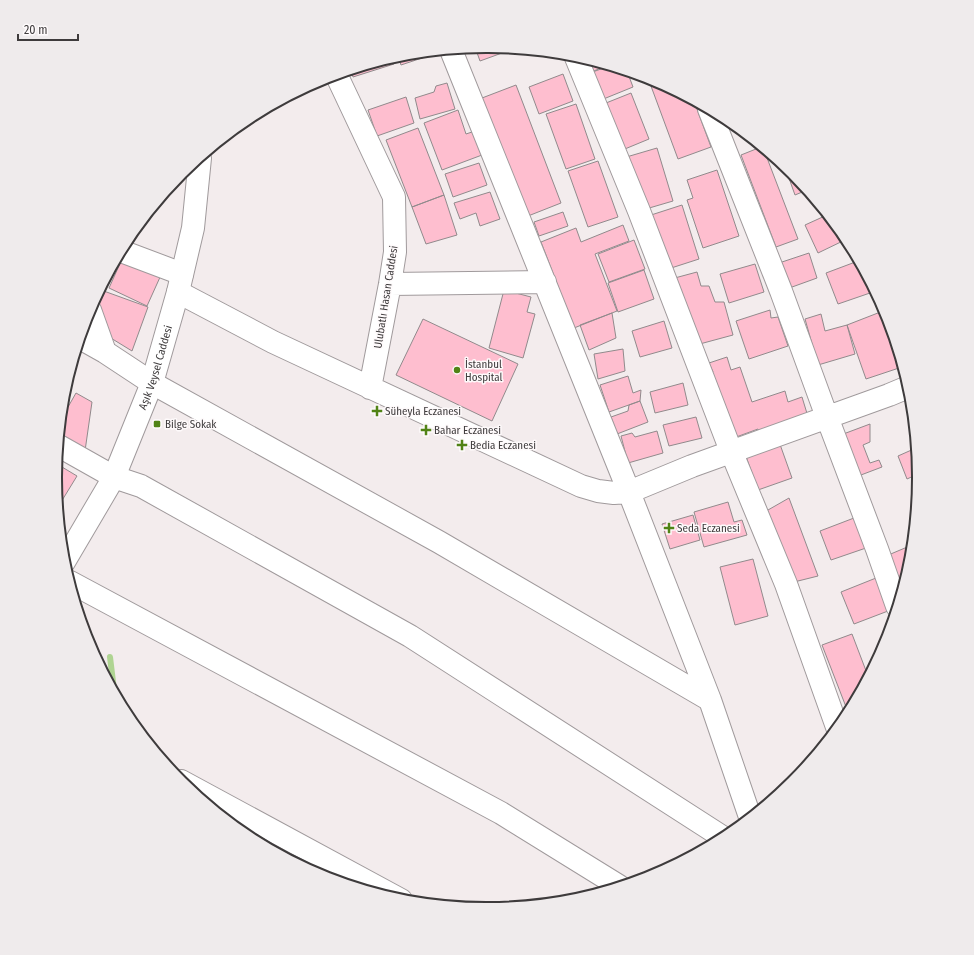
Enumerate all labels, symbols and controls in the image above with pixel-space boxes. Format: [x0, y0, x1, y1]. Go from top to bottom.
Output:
scale bar [18, 16, 78, 42]
text: 20 m [24, 23, 48, 37]
street label: Ulubatlı Hasan Caddesi [371, 244, 401, 349]
street label: Aşık Veysel Caddesi [136, 323, 175, 411]
place label: İstanbul Hospital [465, 357, 503, 384]
marker: İstanbul Hospital [452, 365, 462, 375]
place label: Süheyla Eczanesi [385, 405, 461, 418]
marker: Süheyla Eczanesi [372, 406, 382, 416]
place label: Bilge Sokak [165, 418, 217, 431]
marker: Bilge Sokak [152, 419, 162, 429]
place label: Bahar Eczanesi [434, 424, 501, 437]
marker: Bahar Eczanesi [421, 425, 431, 435]
place label: Bedia Eczanesi [470, 439, 536, 452]
marker: Bedia Eczanesi [457, 440, 467, 450]
place label: Seda Eczanesi [677, 522, 740, 535]
marker: Seda Eczanesi [664, 523, 674, 533]

